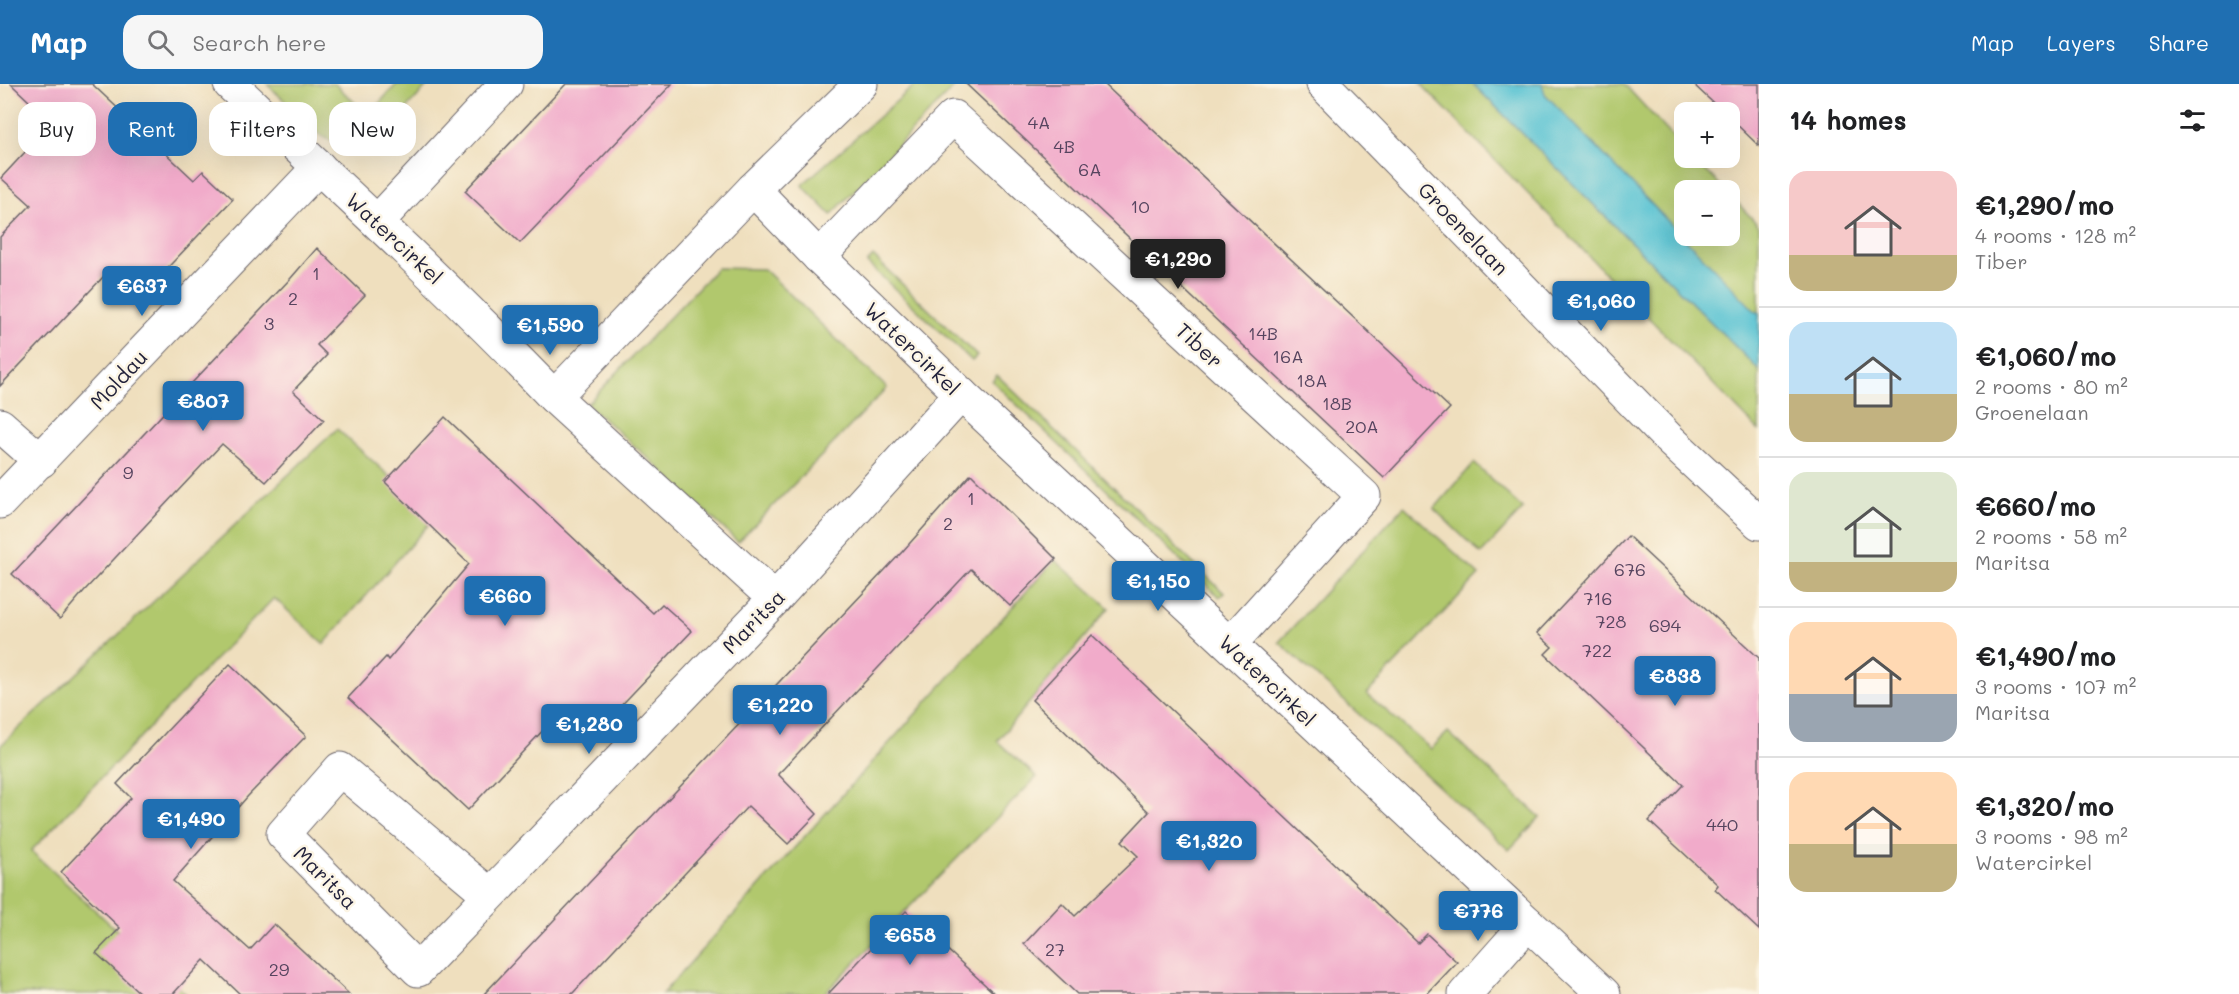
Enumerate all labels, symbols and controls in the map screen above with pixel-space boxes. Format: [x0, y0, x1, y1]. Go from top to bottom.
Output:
search box [123, 15, 543, 69]
text: Map [30, 24, 87, 60]
icon: search [144, 26, 177, 59]
text: Search here [192, 28, 326, 57]
text: Map [1971, 29, 2014, 56]
text: Layers [2047, 29, 2116, 56]
text: Share [2149, 29, 2209, 56]
chip: Buy [18, 102, 96, 156]
chip: Rent [108, 102, 197, 156]
chip: Filters [209, 102, 317, 156]
chip: New [329, 102, 416, 156]
map controls [1674, 102, 1740, 246]
button: + [1674, 102, 1740, 168]
text: 14 homes [1789, 103, 1907, 137]
icon: filters [2176, 104, 2209, 137]
house number: 4A [1027, 110, 1051, 134]
house number: 4B [1053, 134, 1075, 158]
house number: 6A [1078, 157, 1102, 181]
street label: Groenelaan [1413, 176, 1515, 280]
button: − [1674, 180, 1740, 246]
street label: Watercirkel [341, 186, 449, 290]
text: €1,290/mo [1975, 188, 2114, 222]
house number: 10 [1130, 194, 1150, 218]
icon: home [1837, 195, 1909, 267]
text: 4 rooms · 128 m² [1975, 222, 2136, 248]
pin: €1,290 [1129, 239, 1227, 290]
text: €1,290 [1144, 245, 1212, 271]
text: Tiber [1975, 248, 2027, 274]
house number: 1 [312, 261, 320, 285]
pin: €637 [106, 266, 178, 317]
text: €637 [116, 272, 168, 298]
pin: €1,060 [1552, 281, 1650, 332]
house number: 2 [288, 286, 298, 310]
text: €1,060 [1566, 287, 1636, 313]
street label: Watercirkel [859, 296, 967, 400]
pin: €1,590 [501, 305, 599, 356]
house number: 3 [264, 311, 274, 335]
text: €1,590 [516, 311, 584, 337]
street label: Tiber [1171, 316, 1229, 374]
house number: 14B [1248, 321, 1278, 345]
text: €1,060/mo [1975, 339, 2116, 373]
street label: Moldau [83, 343, 153, 415]
house number: 16A [1272, 344, 1304, 368]
icon: home [1837, 346, 1909, 418]
house number: 18A [1296, 368, 1328, 392]
text: 2 rooms · 80 m² [1975, 373, 2128, 399]
pin: €807 [167, 381, 239, 432]
text: €807 [177, 387, 229, 413]
house number: 18B [1322, 391, 1352, 415]
text: Groenelaan [1975, 399, 2089, 425]
house number: 20A [1345, 414, 1379, 438]
house number: 9 [123, 460, 134, 484]
house number: 1 [967, 486, 975, 510]
text: €660/mo [1975, 489, 2096, 523]
icon: home [1837, 496, 1909, 568]
house number: 2 [943, 511, 953, 535]
text: 2 rooms · 58 m² [1975, 523, 2127, 549]
text: Maritsa [1975, 549, 2051, 575]
house number: 676 [1614, 557, 1646, 581]
pin: €1,150 [1109, 561, 1207, 612]
text: €1,150 [1126, 567, 1190, 593]
pin: €660 [469, 576, 541, 627]
text: €660 [478, 582, 532, 608]
street label: Maritsa [716, 583, 790, 659]
house number: 716 [1584, 586, 1612, 610]
house number: 728 [1596, 609, 1627, 633]
house number: 694 [1649, 613, 1681, 637]
street label: Watercirkel [1214, 628, 1322, 732]
house number: 722 [1582, 638, 1612, 662]
text: €1,490/mo [1975, 639, 2116, 673]
icon: home [1837, 646, 1909, 718]
pin: €838 [1639, 656, 1711, 707]
text: €838 [1648, 662, 1702, 688]
text: 3 rooms · 107 m² [1975, 673, 2136, 699]
pin: €1,220 [731, 685, 829, 736]
text: €1,220 [747, 691, 813, 717]
text: Maritsa [1975, 699, 2051, 725]
pin: €1,280 [540, 704, 638, 755]
text: €1,280 [555, 710, 623, 736]
text: €1,320/mo [1975, 789, 2114, 823]
icon: home [1837, 796, 1909, 868]
pin: €1,490 [142, 799, 240, 850]
text: €1,490 [157, 805, 225, 831]
house number: 440 [1706, 812, 1738, 836]
pin: €1,320 [1160, 821, 1258, 872]
text: 3 rooms · 98 m² [1975, 823, 2128, 849]
text: €1,320 [1175, 827, 1243, 853]
street label: Maritsa [288, 839, 364, 915]
text: Watercirkel [1975, 849, 2092, 875]
pin: €776 [1442, 891, 1514, 942]
text: €776 [1453, 897, 1503, 923]
pin: €658 [874, 915, 946, 966]
text: €658 [884, 921, 936, 947]
house number: 27 [1045, 937, 1065, 961]
house number: 29 [269, 957, 290, 981]

